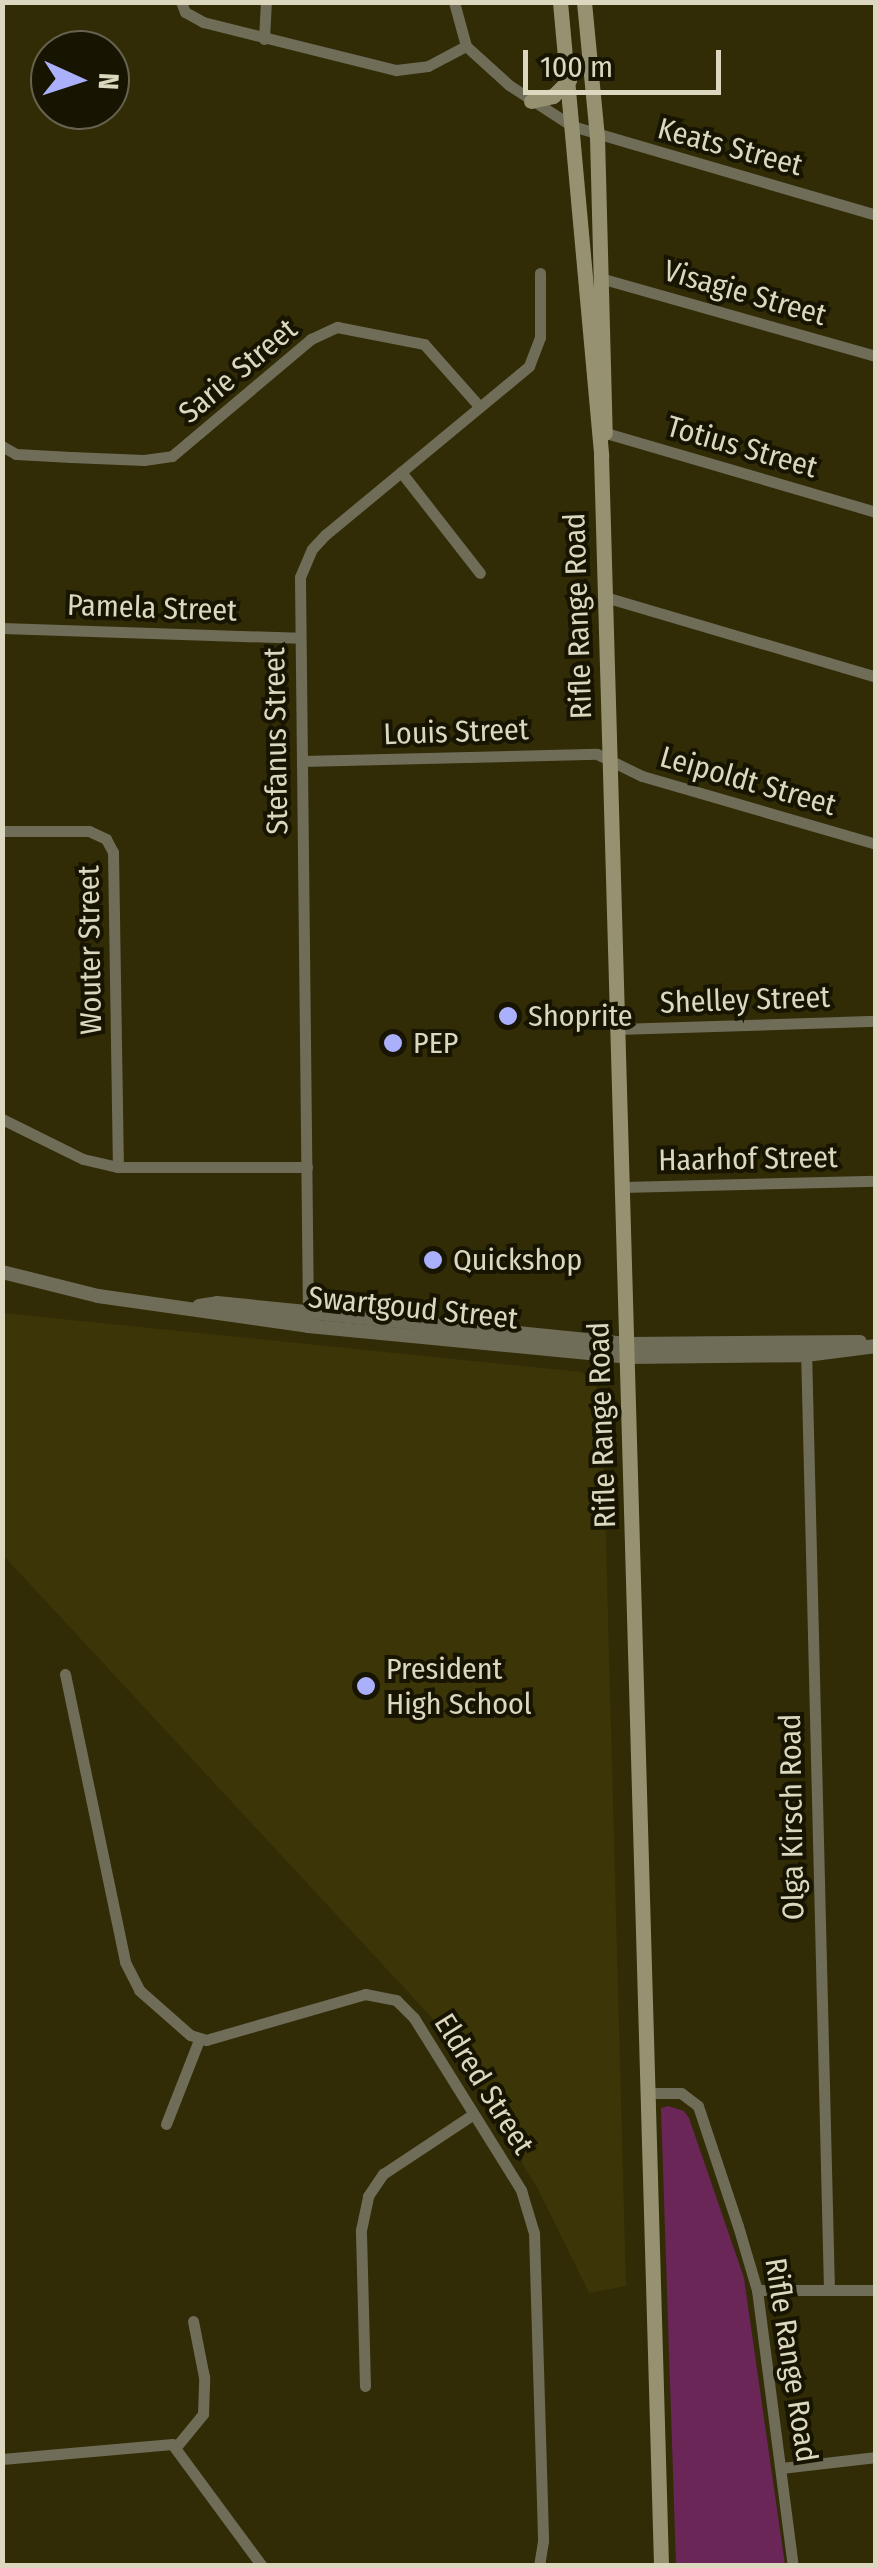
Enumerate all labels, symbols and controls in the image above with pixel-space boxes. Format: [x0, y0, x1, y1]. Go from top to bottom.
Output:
north arrow [30, 30, 130, 130]
scale bar [528, 30, 726, 92]
text: 100 m [540, 49, 613, 85]
text: N [92, 72, 125, 91]
street label: Keats Street [654, 110, 806, 184]
street label: Visagie Street [660, 253, 830, 333]
street label: Sarie Street [172, 311, 304, 431]
street label: Totius Street [663, 408, 821, 486]
street label: Rifle Range Road [556, 512, 600, 720]
street label: Pamela Street [66, 587, 238, 629]
street label: Stefanus Street [256, 647, 296, 835]
street label: Louis Street [383, 711, 529, 753]
street label: Leipoldt Street [656, 739, 840, 823]
street label: Wouter Street [71, 865, 109, 1035]
street label: Shelley Street [659, 979, 831, 1021]
place label: Shoprite [528, 998, 633, 1034]
marker: Shoprite [497, 1005, 519, 1027]
place label: PEP [413, 1025, 458, 1061]
marker: PEP [382, 1032, 404, 1054]
street label: Haarhof Street [658, 1139, 838, 1179]
place label: Quickshop [453, 1242, 582, 1278]
marker: Quickshop [422, 1249, 444, 1271]
street label: Swartgoud Street [306, 1279, 520, 1337]
street label: Rifle Range Road [580, 1321, 624, 1529]
place label: President High School [386, 1651, 532, 1722]
marker: President High School [355, 1675, 377, 1697]
street label: Olga Kirsch Road [772, 1714, 812, 1920]
street label: Eldred Street [427, 2007, 541, 2161]
street label: Rifle Range Road [757, 2255, 825, 2465]

